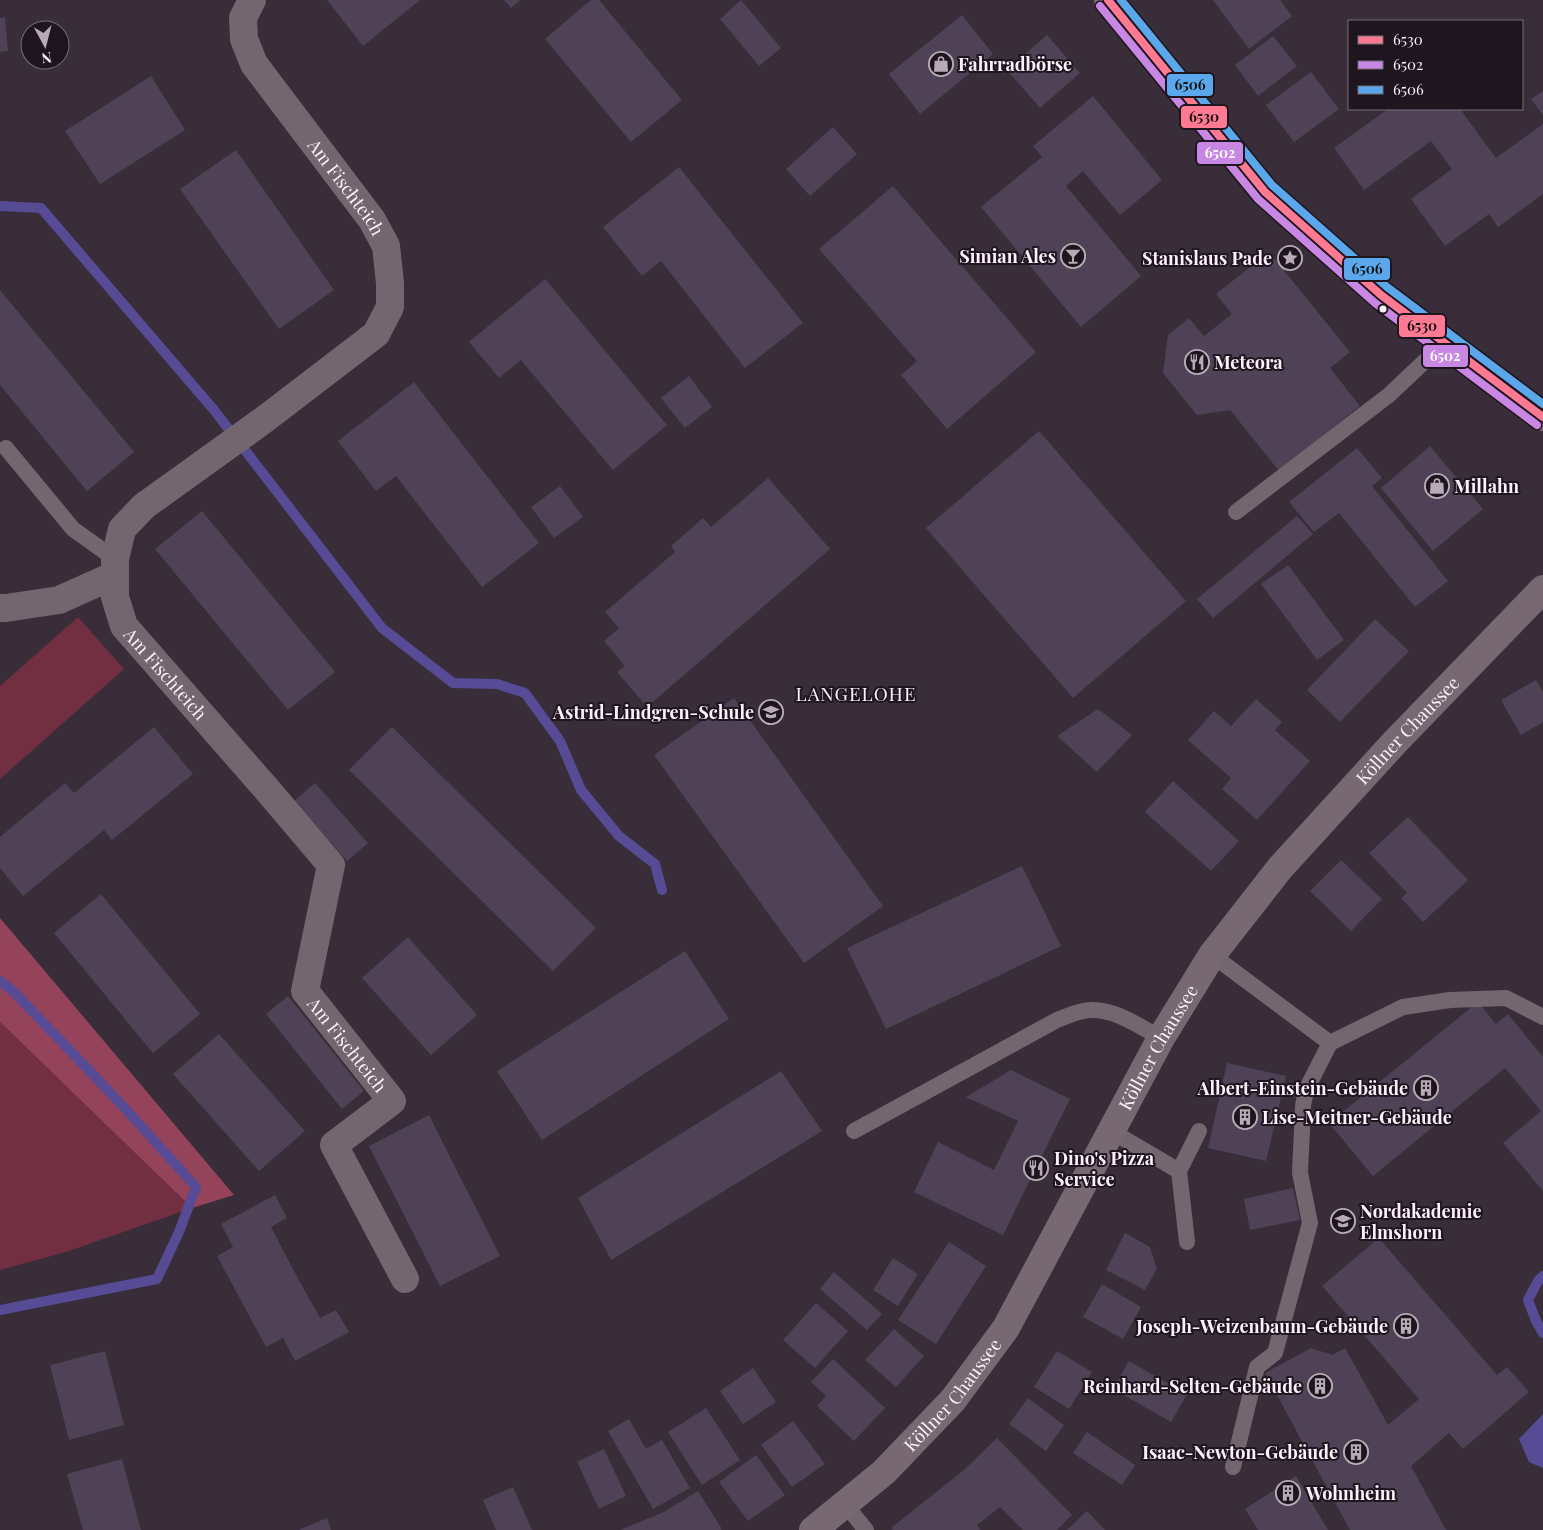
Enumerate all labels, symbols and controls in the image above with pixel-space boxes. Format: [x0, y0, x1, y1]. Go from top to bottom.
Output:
north arrow [20, 20, 70, 70]
legend [1348, 20, 1523, 110]
text: 6530 [1393, 29, 1423, 49]
text: N [40, 48, 53, 68]
shop icon: Fahrradbörse [928, 51, 954, 77]
place label: Fahrradbörse [958, 52, 1072, 76]
text: 6502 [1393, 54, 1423, 74]
line badge: 6506 [1166, 73, 1214, 97]
text: 6506 [1174, 75, 1206, 94]
text: 6506 [1393, 79, 1424, 99]
line badge: 6530 [1180, 105, 1228, 129]
text: 6530 [1189, 107, 1219, 126]
street label: Am Fischteich [302, 133, 390, 240]
line badge: 6502 [1196, 141, 1244, 165]
text: 6502 [1205, 143, 1235, 162]
bar icon: Simian Ales [1060, 243, 1086, 269]
place label: Simian Ales [959, 244, 1056, 268]
place icon: Stanislaus Pade [1277, 245, 1303, 271]
place label: Stanislaus Pade [1142, 246, 1272, 270]
line badge: 6506 [1343, 257, 1391, 281]
text: 6506 [1351, 259, 1383, 278]
unlabelled marker [1378, 304, 1388, 314]
line badge: 6530 [1398, 314, 1446, 338]
text: 6530 [1407, 316, 1437, 335]
line badge: 6502 [1422, 344, 1469, 368]
text: 6502 [1430, 346, 1460, 365]
restaurant icon: Meteora [1184, 349, 1210, 375]
place label: Meteora [1214, 350, 1283, 374]
shop icon: Millahn [1424, 473, 1450, 499]
place label: Millahn [1454, 474, 1519, 498]
street label: Am Fischteich [118, 622, 213, 725]
street label: Köllner Chaussee [1350, 671, 1464, 789]
district label: LANGELOHE [795, 680, 917, 706]
school or university icon: Astrid-Lindgren-Schule [758, 699, 784, 725]
place label: Astrid-Lindgren-Schule [552, 700, 754, 724]
street label: Köllner Chaussee [1113, 980, 1203, 1114]
street label: Am Fischteich [302, 991, 393, 1098]
building icon: Albert-Einstein-Gebäude [1413, 1075, 1439, 1101]
place label: Albert-Einstein-Gebäude [1197, 1076, 1408, 1100]
building icon: Lise-Meitner-Gebäude [1232, 1104, 1258, 1130]
place label: Lise-Meitner-Gebäude [1262, 1105, 1452, 1129]
place label: Dino's Pizza Service [1054, 1146, 1155, 1191]
restaurant icon: Dino's Pizza Service [1023, 1155, 1049, 1181]
place label: Nordakademie Elmshorn [1360, 1199, 1482, 1244]
school or university icon: Nordakademie Elmshorn [1330, 1208, 1356, 1234]
building icon: Joseph-Weizenbaum-Gebäude [1393, 1313, 1419, 1339]
place label: Joseph-Weizenbaum-Gebäude [1135, 1314, 1388, 1338]
street label: Köllner Chaussee [898, 1333, 1006, 1456]
building icon: Reinhard-Selten-Gebäude [1307, 1373, 1333, 1399]
place label: Reinhard-Selten-Gebäude [1083, 1374, 1302, 1398]
building icon: Isaac-Newton-Gebäude [1343, 1439, 1369, 1465]
place label: Isaac-Newton-Gebäude [1142, 1440, 1338, 1464]
building icon: Wohnheim [1275, 1480, 1301, 1506]
place label: Wohnheim [1305, 1481, 1397, 1505]

